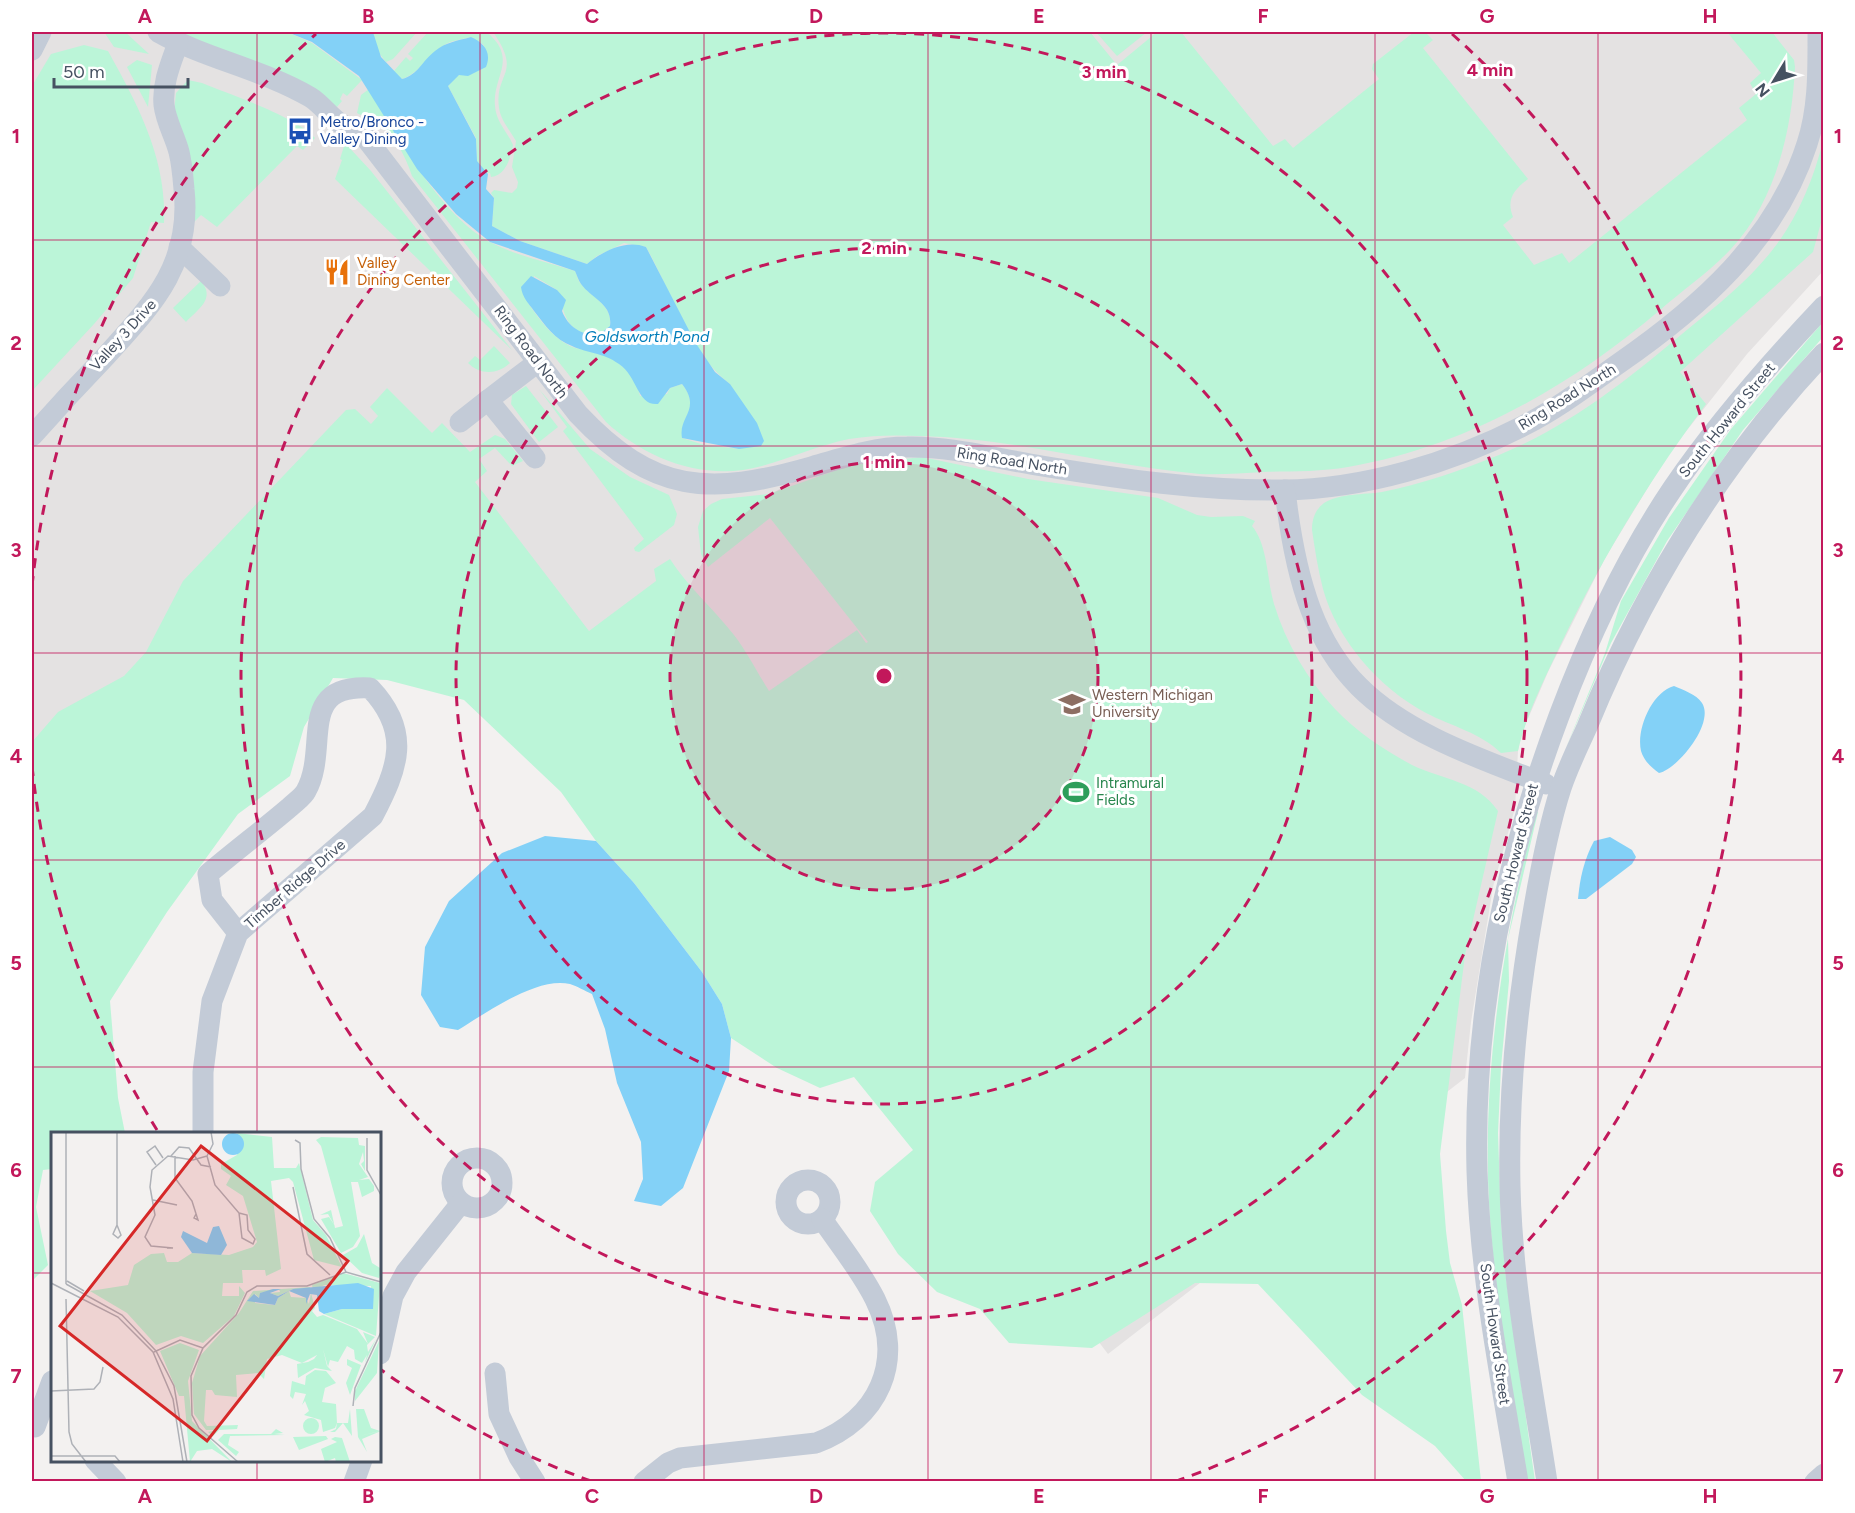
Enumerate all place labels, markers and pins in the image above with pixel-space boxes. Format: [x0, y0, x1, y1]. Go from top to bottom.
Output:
place label: Metro/Bronco - Valley Dining [320, 113, 424, 148]
bus stop icon: Metro/Bronco - Valley Dining [285, 116, 315, 146]
place label: Valley Dining Center [357, 254, 450, 289]
restaurant icon: Valley Dining Center [322, 257, 352, 287]
centre of rings [874, 666, 894, 686]
place label: Western Michigan University [1092, 686, 1213, 721]
school or university icon: Western Michigan University [1057, 689, 1087, 719]
place label: Intramural Fields [1096, 774, 1164, 809]
sports icon: Intramural Fields [1061, 777, 1091, 807]

